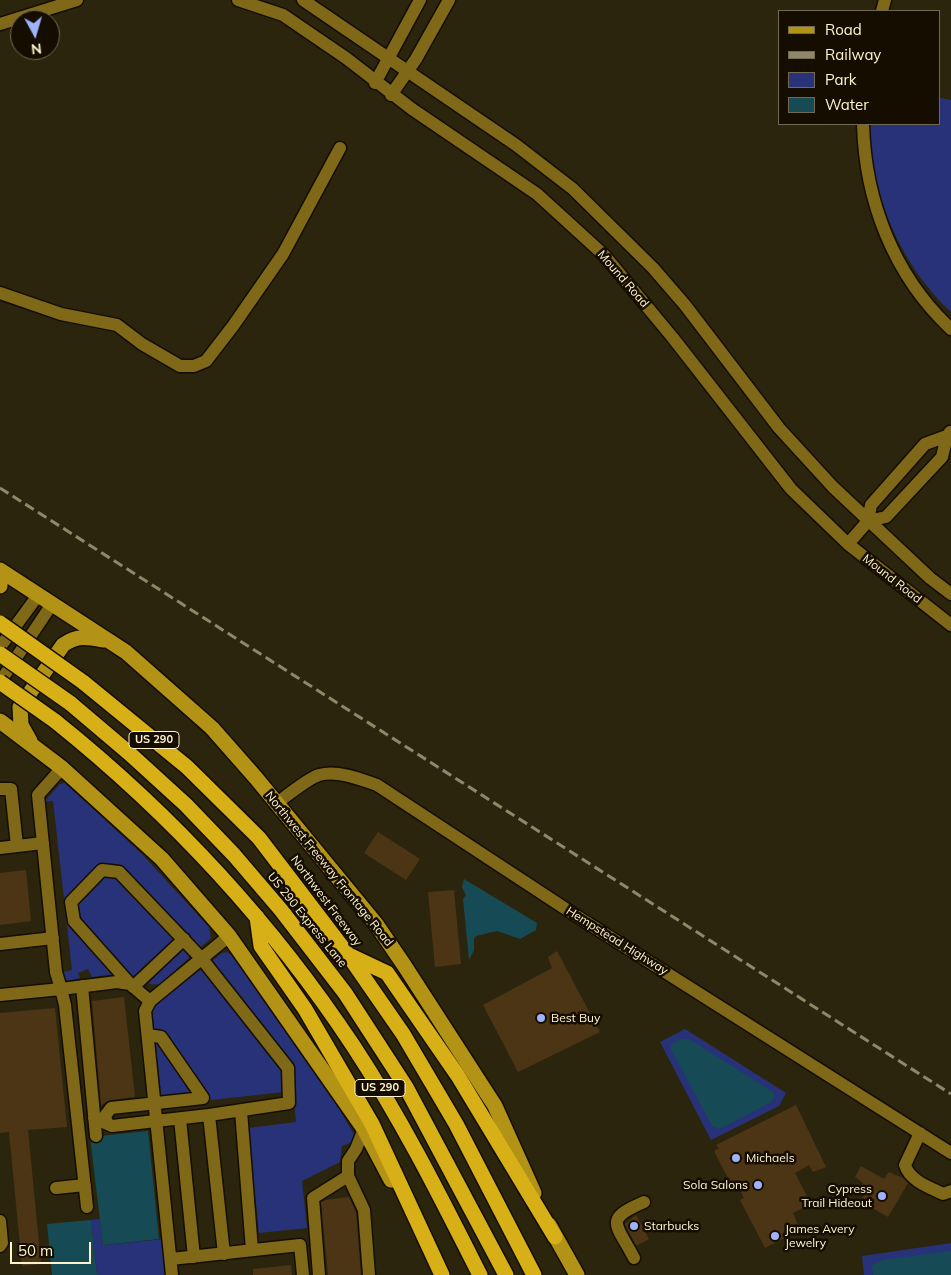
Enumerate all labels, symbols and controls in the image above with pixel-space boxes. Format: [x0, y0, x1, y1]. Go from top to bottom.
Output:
north arrow [10, 10, 60, 60]
legend [778, 10, 941, 125]
text: Road [825, 20, 862, 39]
text: N [30, 39, 43, 58]
text: Railway [825, 45, 881, 64]
text: Park [825, 70, 857, 89]
text: Water [825, 95, 869, 114]
street label: Mound Road [594, 248, 652, 310]
street label: Mound Road [860, 552, 924, 606]
road number: US 290 [129, 732, 179, 748]
street label: Northwest Freeway Frontage Road [262, 789, 396, 949]
street label: Northwest Freeway [287, 853, 365, 949]
street label: US 290 Express Lane [264, 870, 350, 970]
street label: Hempstead Highway [563, 904, 671, 978]
place label: Best Buy [551, 1011, 600, 1025]
marker: Best Buy [535, 1012, 547, 1024]
road number: US 290 [355, 1080, 405, 1096]
place label: Michaels [746, 1151, 795, 1165]
marker: Michaels [730, 1152, 742, 1164]
place label: Sola Salons [683, 1178, 748, 1192]
marker: Sola Salons [752, 1179, 764, 1191]
place label: Cypress Trail Hideout [802, 1182, 872, 1210]
marker: Cypress Trail Hideout [876, 1190, 888, 1202]
place label: Starbucks [644, 1219, 699, 1233]
marker: Starbucks [628, 1220, 640, 1232]
place label: James Avery Jewelry [785, 1222, 855, 1250]
marker: James Avery Jewelry [769, 1230, 781, 1242]
scale bar [12, 1232, 94, 1264]
text: 50 m [18, 1241, 53, 1260]

